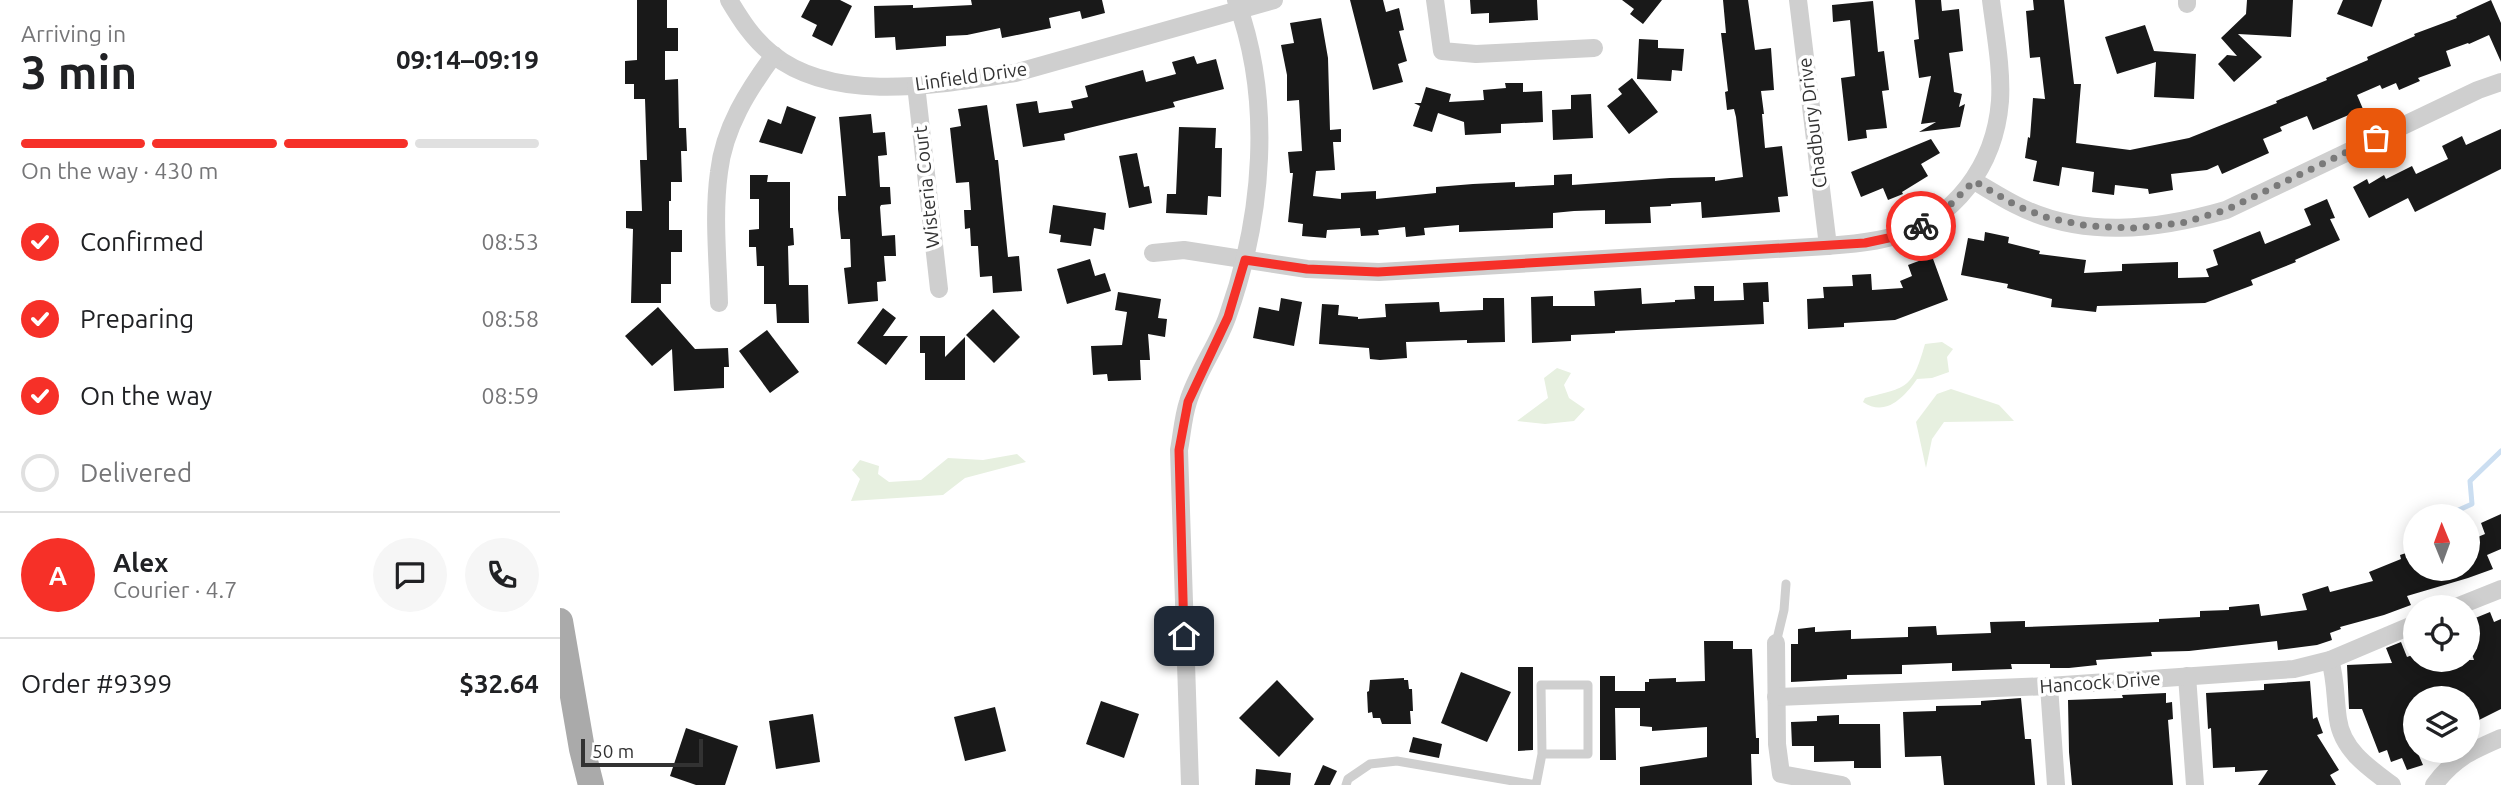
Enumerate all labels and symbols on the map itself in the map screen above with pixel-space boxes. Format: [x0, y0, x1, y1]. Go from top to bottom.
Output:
street label: Chadbury Drive [1793, 56, 1831, 190]
street label: Linfield Drive [914, 57, 1028, 95]
pin [2346, 108, 2406, 168]
street label: Wisteria Court [909, 124, 943, 249]
courier [1886, 191, 1956, 261]
north arrow [2403, 504, 2480, 581]
pin [1154, 606, 1214, 666]
street label: Hancock Drive [2039, 667, 2161, 697]
scale bar [581, 736, 704, 768]

